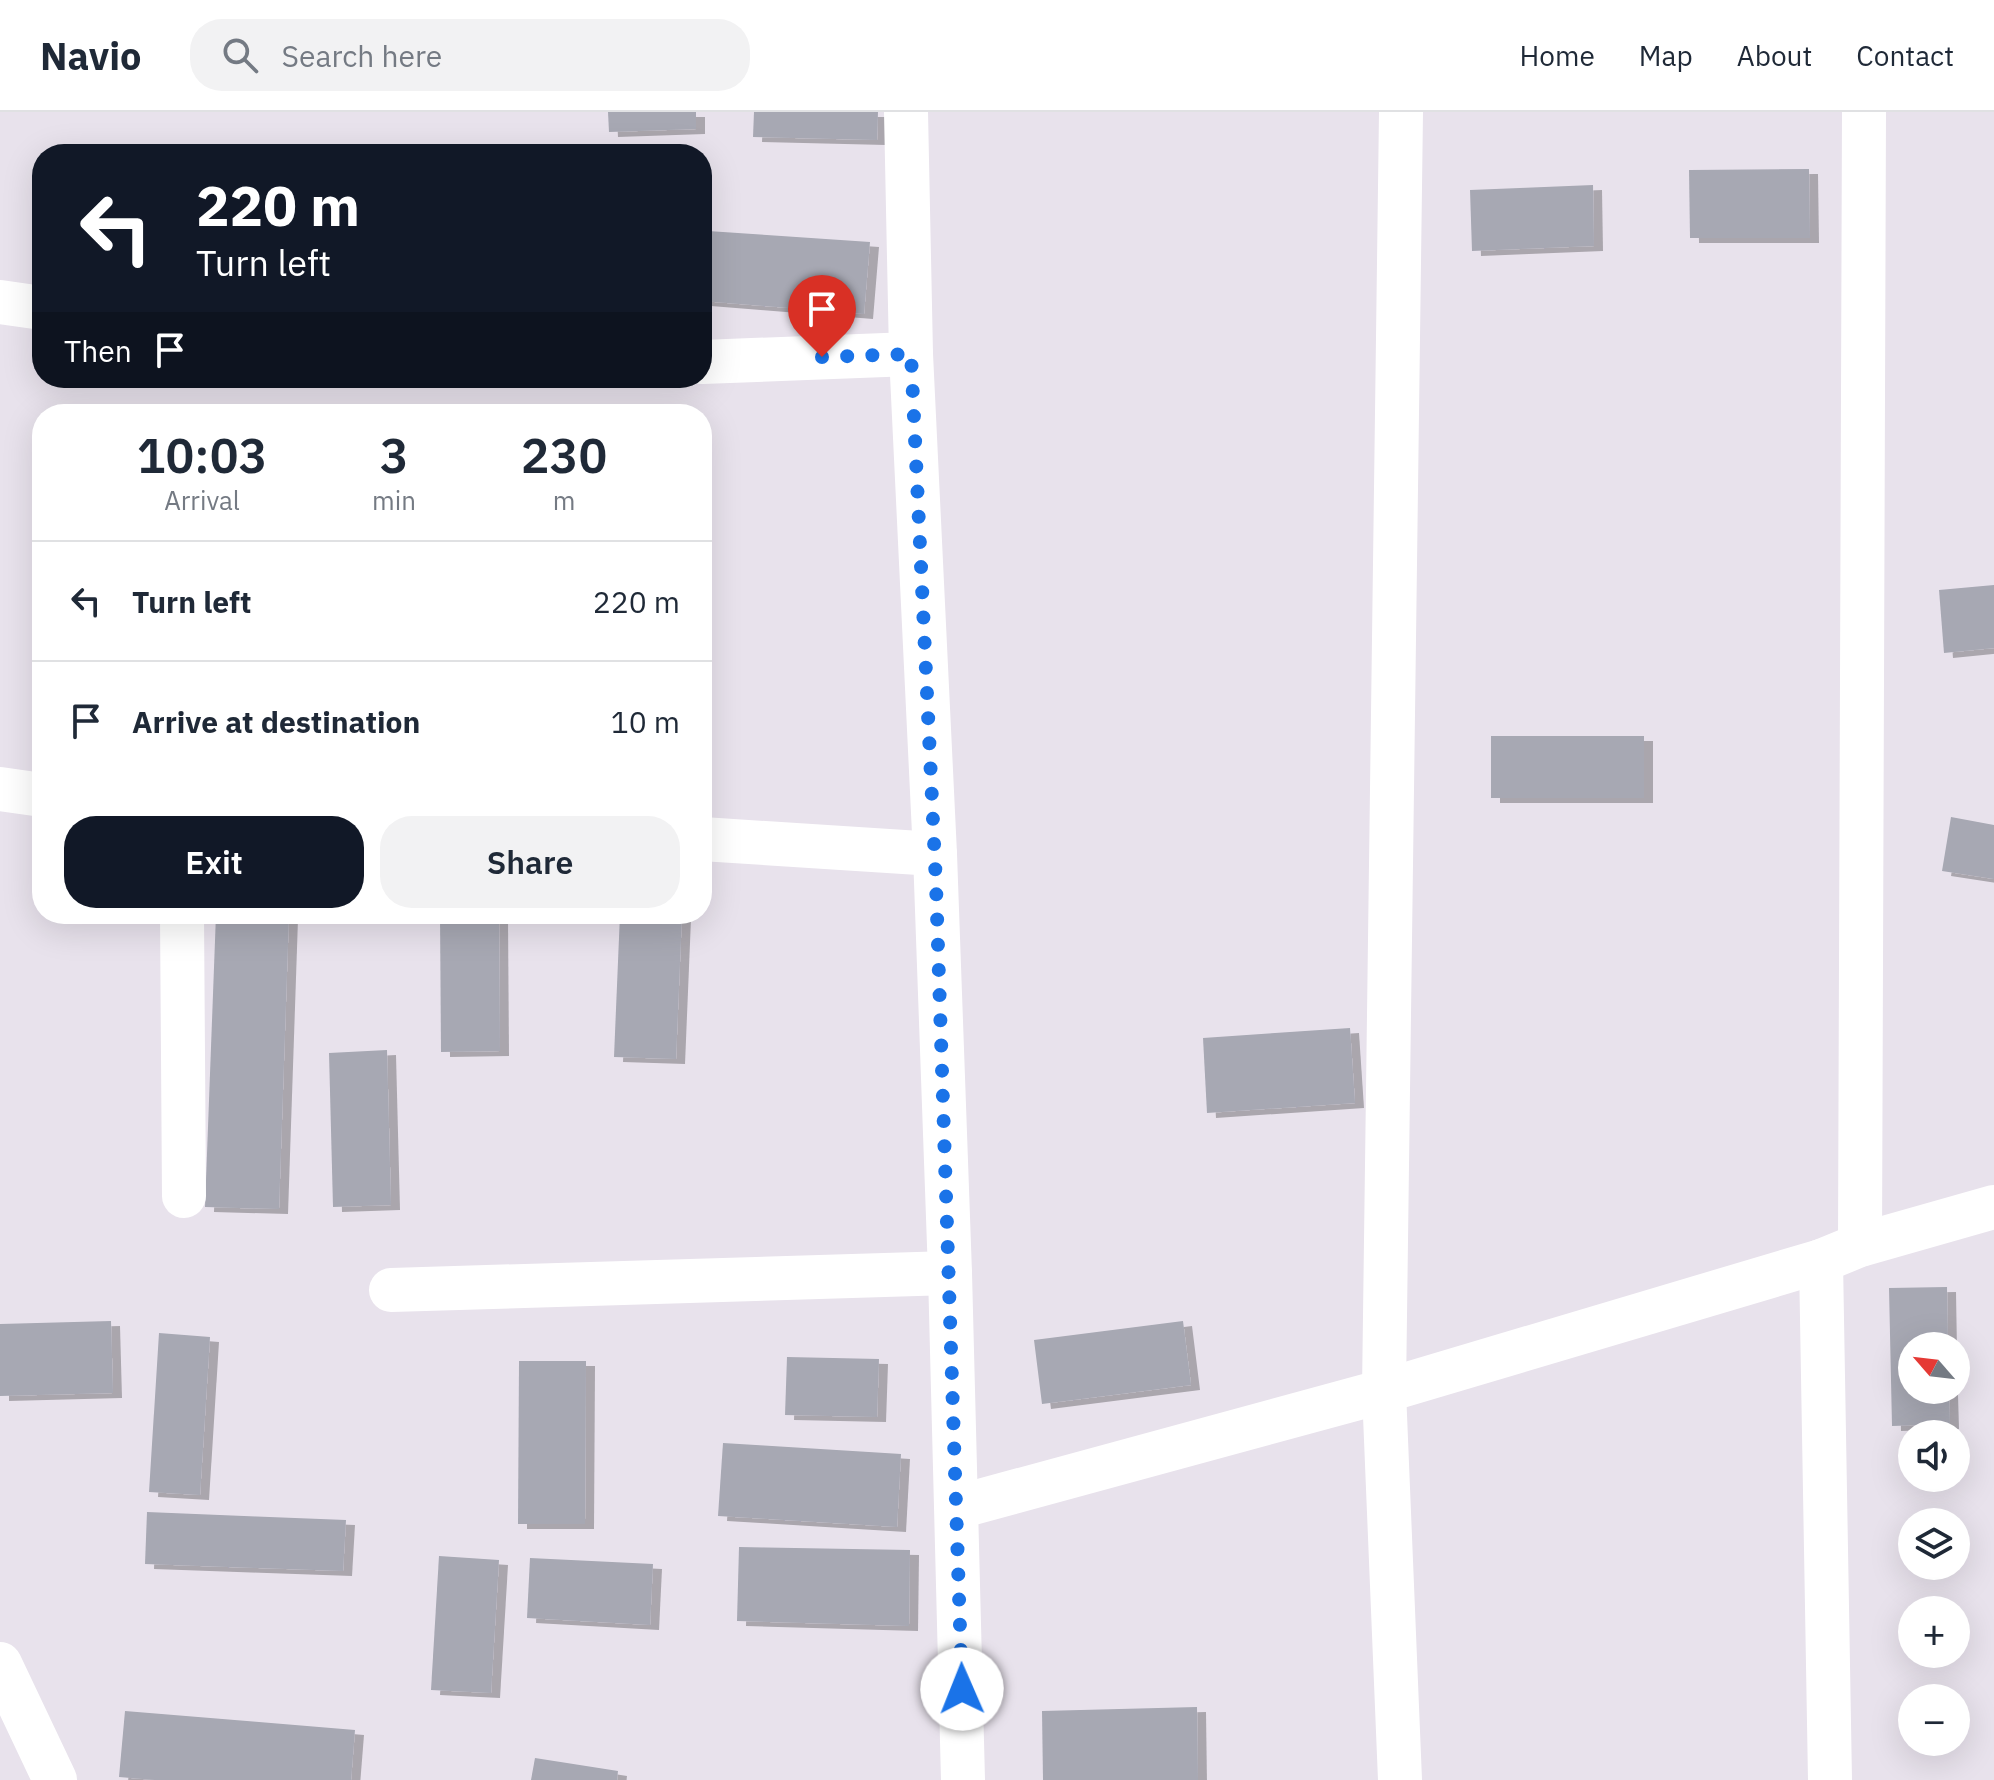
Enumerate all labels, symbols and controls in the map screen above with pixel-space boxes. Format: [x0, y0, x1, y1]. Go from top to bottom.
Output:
search box [190, 19, 750, 91]
text: Navio [40, 31, 142, 80]
icon: search [218, 33, 262, 77]
text: Search here [282, 36, 442, 75]
text: Home [1519, 37, 1595, 74]
text: Map [1639, 37, 1693, 74]
text: About [1737, 37, 1812, 74]
text: Contact [1856, 37, 1954, 74]
text: 220 m [196, 169, 360, 241]
icon: left [64, 176, 168, 280]
text: Turn left [196, 239, 331, 286]
pin [788, 275, 856, 357]
icon: arrive [800, 287, 844, 331]
icon: arrive [148, 328, 192, 372]
text: Then [64, 331, 132, 370]
text: 10:03 [137, 424, 267, 486]
text: 3 [380, 424, 408, 486]
text: 230 [521, 424, 607, 486]
text: Arrival [164, 483, 240, 517]
text: min [372, 483, 416, 517]
text: m [553, 483, 575, 517]
icon: left [64, 579, 108, 623]
text: Turn left [132, 582, 251, 621]
text: 220 m [593, 582, 680, 621]
icon: arrive [64, 699, 108, 743]
text: Arrive at destination [132, 702, 420, 741]
text: 10 m [611, 702, 680, 741]
button: Exit [64, 816, 364, 908]
button: Share [380, 816, 680, 908]
north arrow [1898, 1332, 1970, 1404]
map controls [1898, 1332, 1970, 1756]
button: sound [1898, 1420, 1970, 1492]
button: layers [1898, 1508, 1970, 1580]
button: + [1898, 1596, 1970, 1668]
position arrow [920, 1647, 1004, 1731]
button: − [1898, 1684, 1970, 1756]

